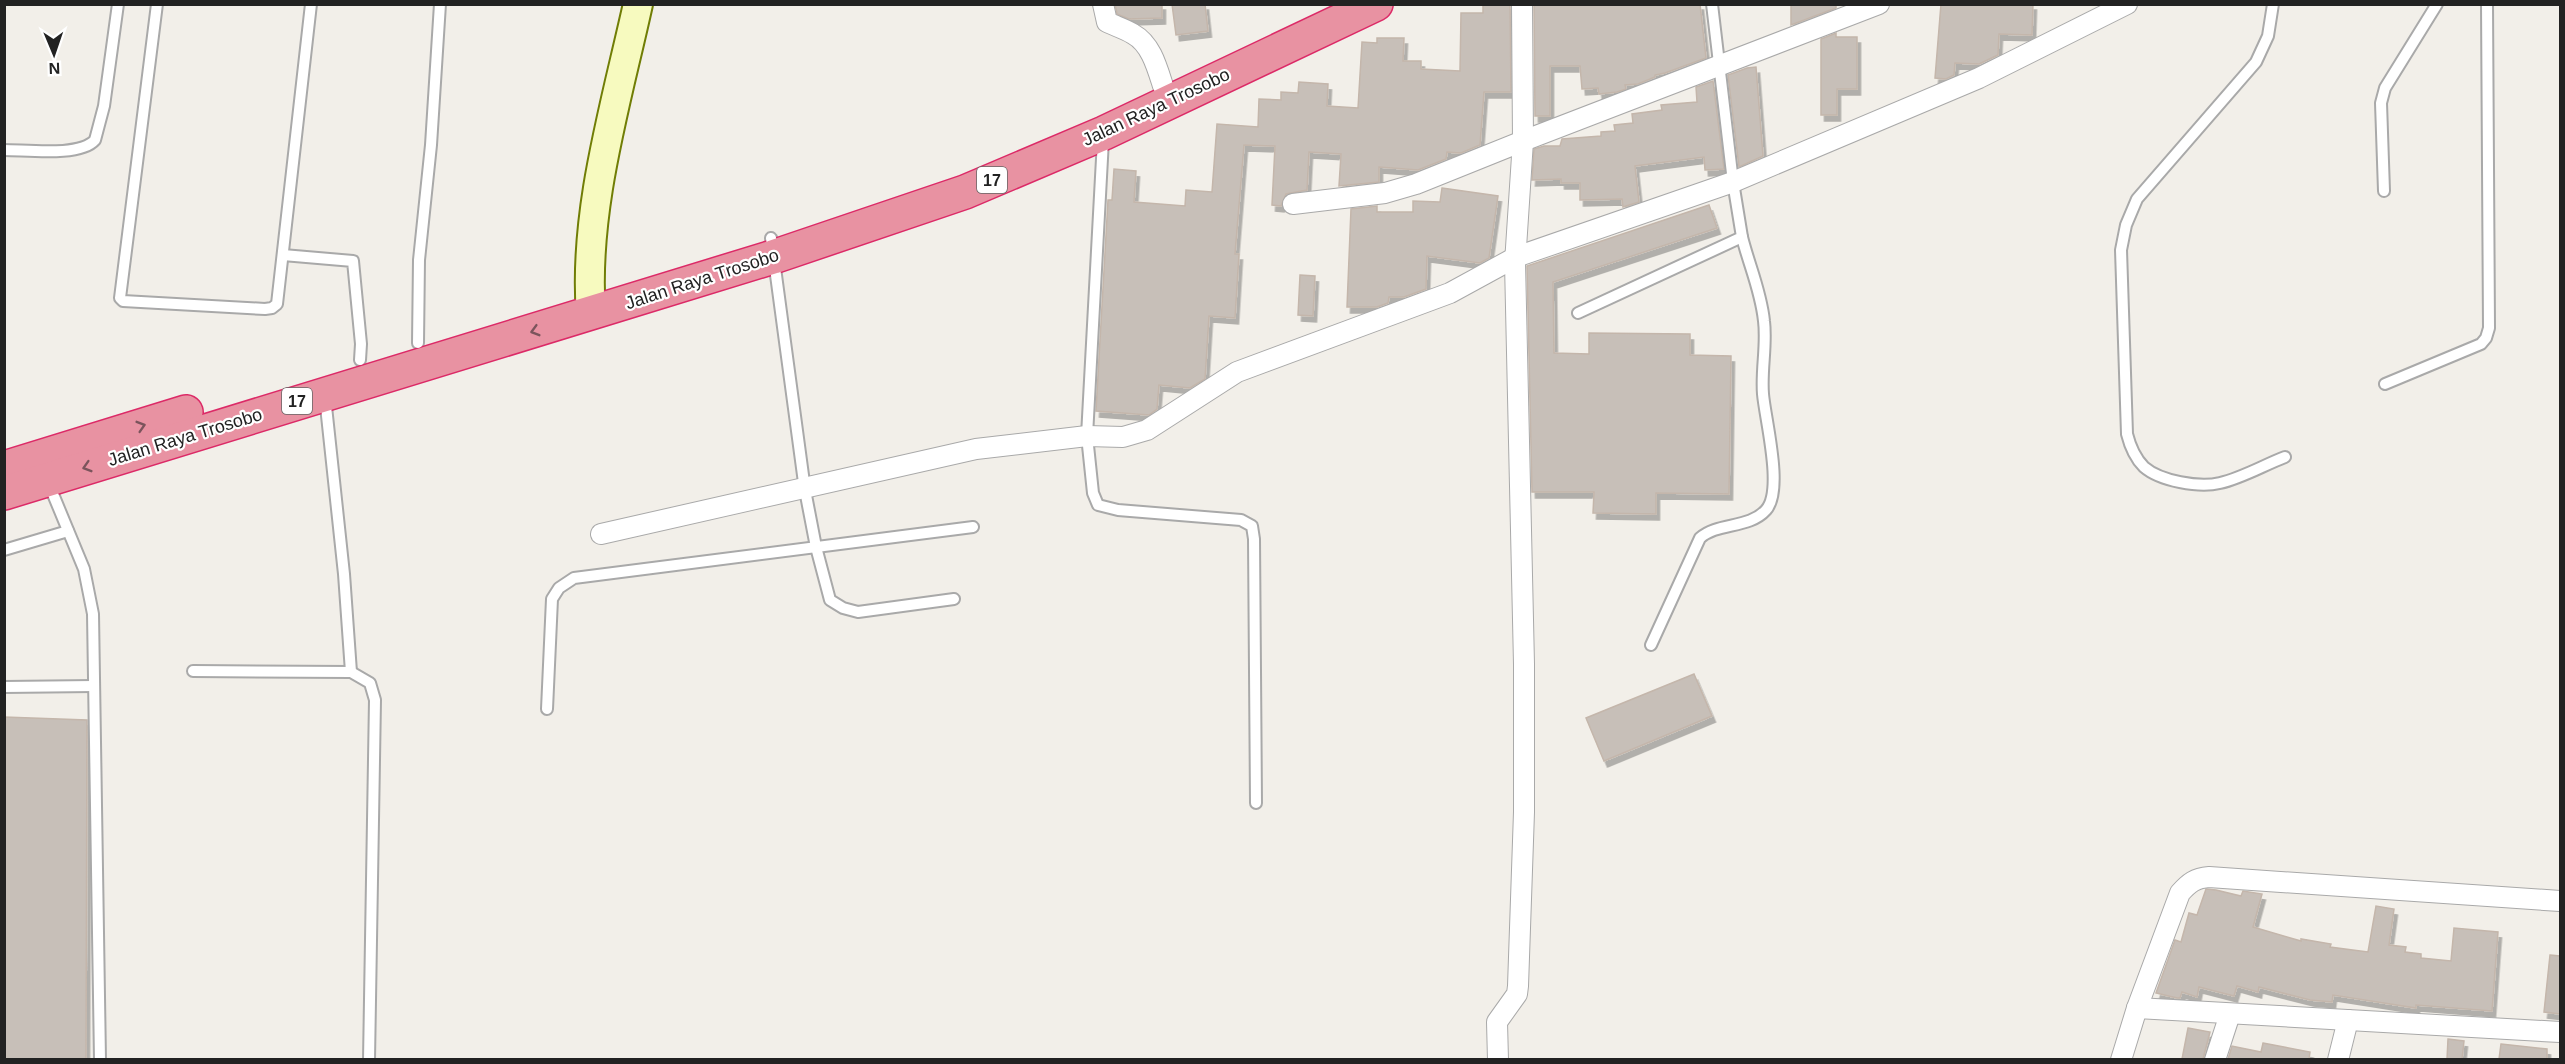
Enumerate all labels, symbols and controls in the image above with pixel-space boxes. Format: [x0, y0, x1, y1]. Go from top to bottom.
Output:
north arrow [24, 24, 84, 84]
text: N [48, 60, 61, 77]
street label: Jalan Raya Trosobo [1079, 64, 1233, 150]
road number: 17 [977, 167, 1007, 193]
street label: Jalan Raya Trosobo [623, 245, 781, 313]
one-way arrow [530, 324, 540, 336]
road number: 17 [282, 388, 312, 414]
street label: Jalan Raya Trosobo [106, 404, 264, 470]
one-way arrow [135, 421, 146, 433]
one-way arrow [82, 460, 93, 472]

